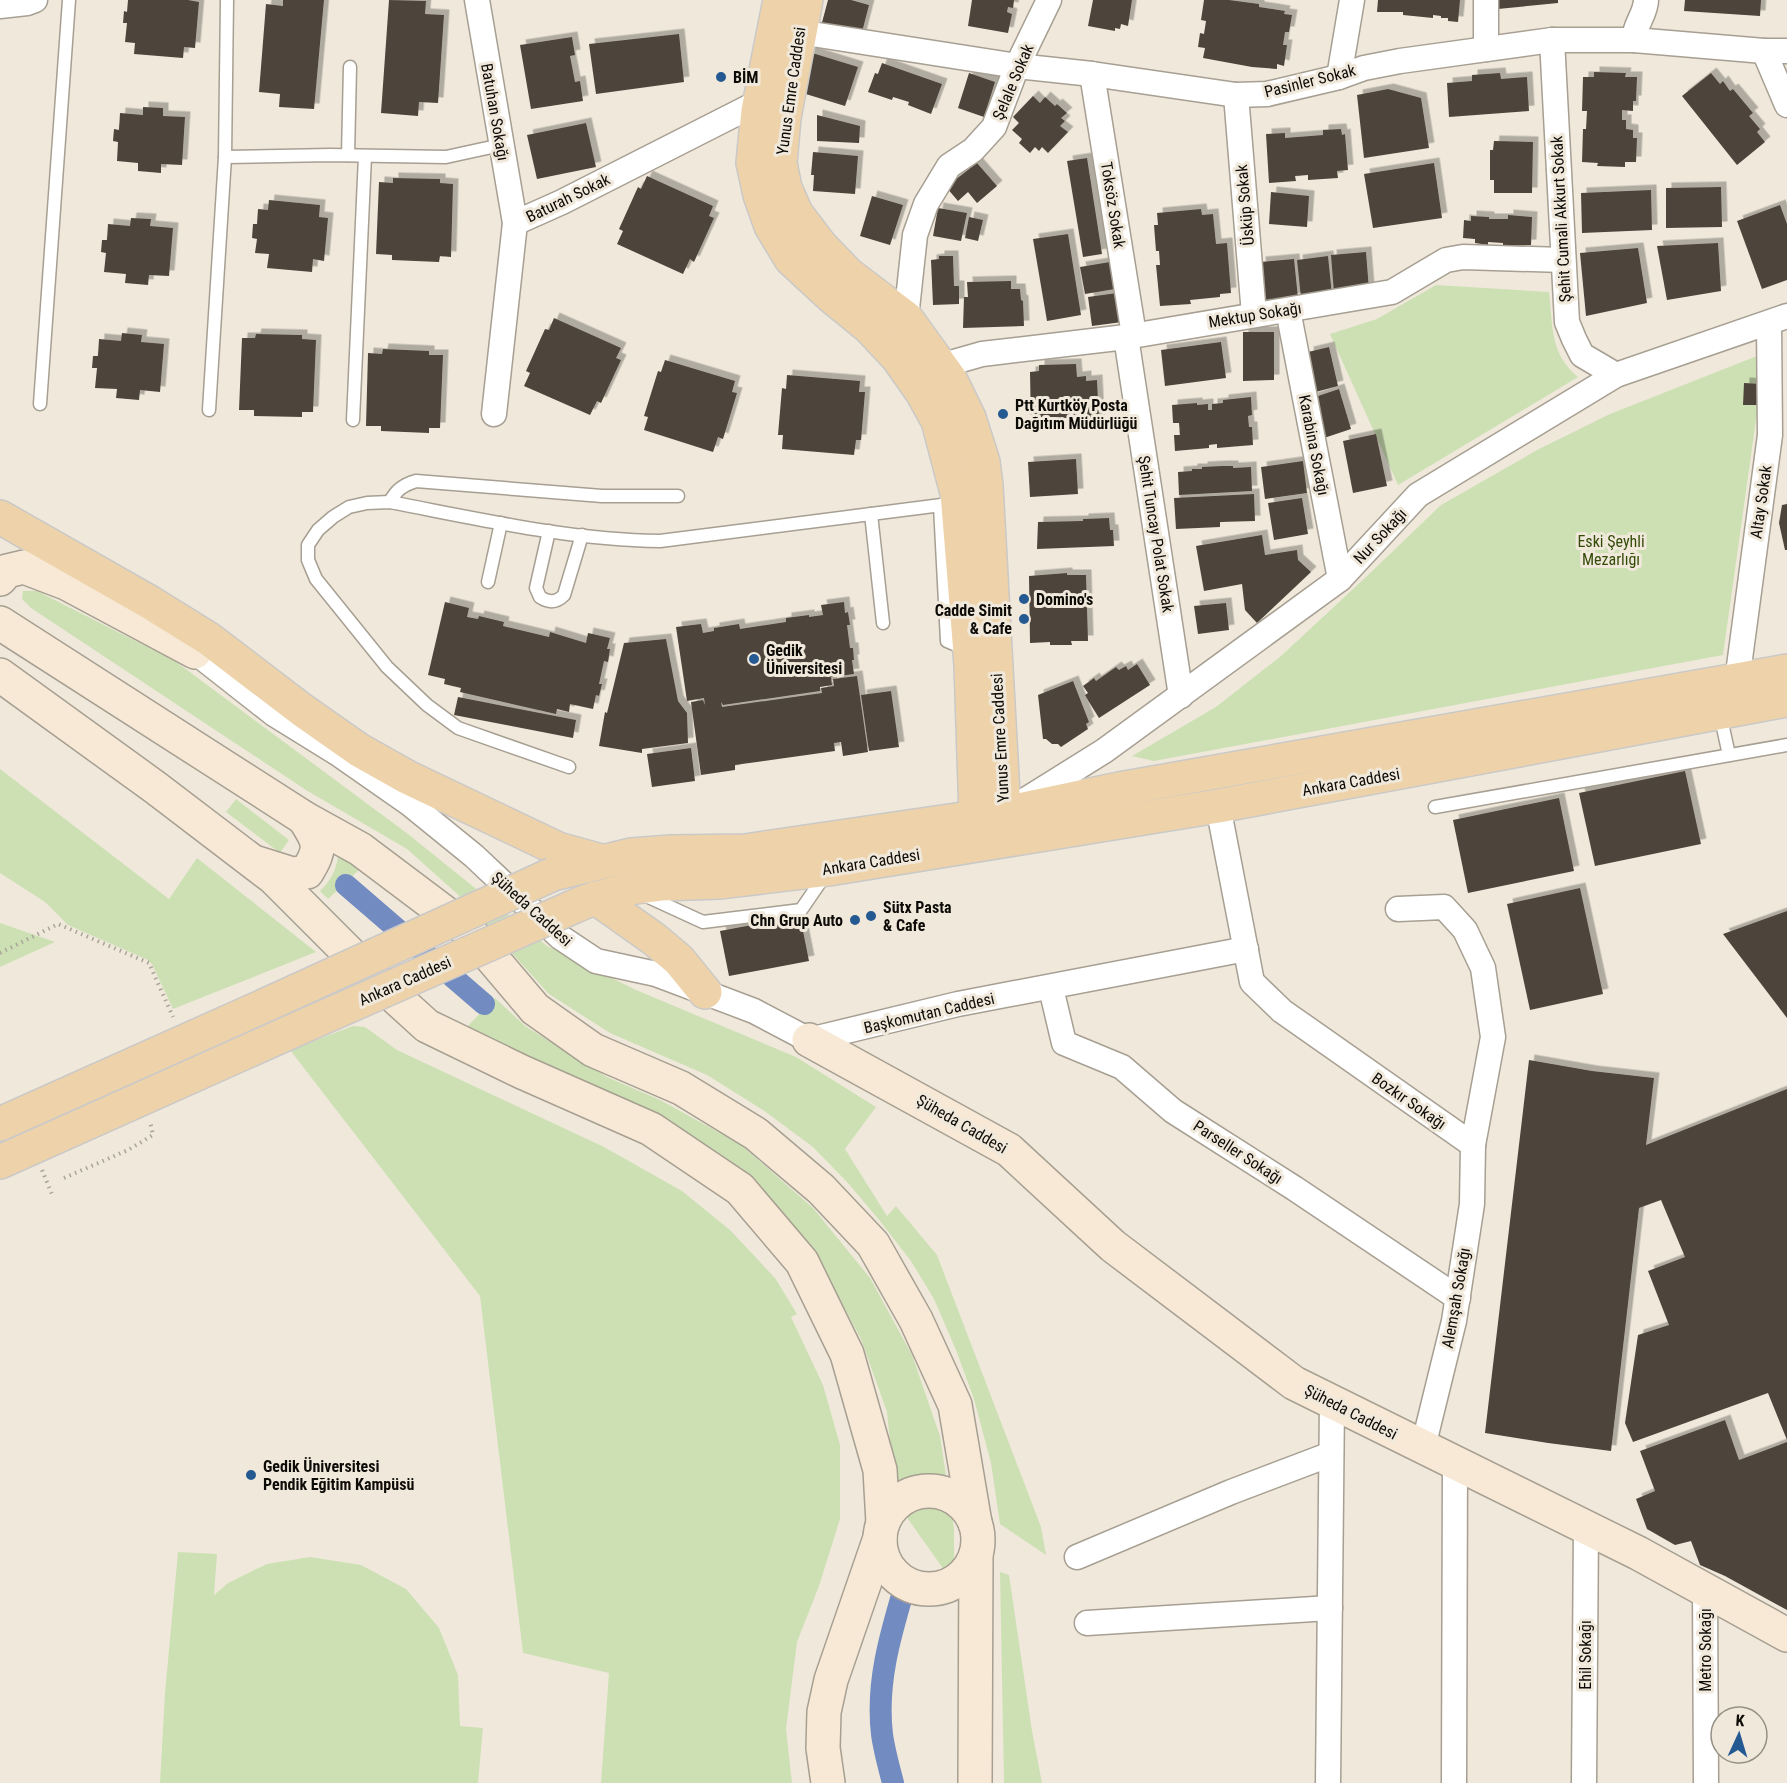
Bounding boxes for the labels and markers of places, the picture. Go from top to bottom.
place label: BİM [733,68,758,87]
marker: BİM [714,70,728,84]
place label: Ptt Kurtköy Posta Dağıtım Müdürlüğü [1015,396,1138,433]
marker: Ptt Kurtköy Posta Dağıtım Müdürlüğü [996,407,1010,421]
place label: Domino's [1036,590,1093,609]
marker: Domino's [1017,592,1031,606]
place label: Cadde Simit & Cafe [935,601,1012,638]
marker: Cadde Simit & Cafe [1017,612,1031,626]
place label: Gedik Üniversitesi [766,641,842,678]
marker: Gedik Üniversitesi [747,652,761,666]
place label: Sütx Pasta & Cafe [883,898,952,935]
marker: Sütx Pasta & Cafe [864,909,878,923]
place label: Chn Grup Auto [750,911,843,930]
marker: Chn Grup Auto [848,913,862,927]
place label: Gedik Üniversitesi Pendik Eğitim Kampüsü [263,1457,414,1494]
marker: Gedik Üniversitesi Pendik Eğitim Kampüsü [244,1468,258,1482]

